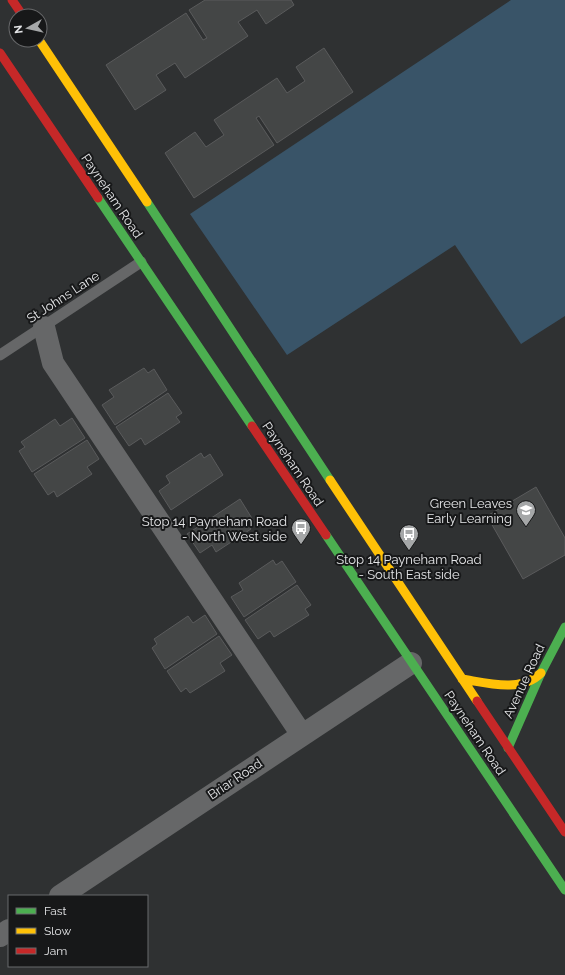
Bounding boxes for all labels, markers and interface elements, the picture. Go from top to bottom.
north arrow [8,8,48,48]
text: N [12,24,26,34]
street label: Payneham Road [78,151,146,241]
street label: St Johns Lane [24,268,102,326]
street label: Payneham Road [259,419,327,509]
place label: Green Leaves Early Learning [426,496,512,526]
school or university icon: Green Leaves Early Learning [515,499,537,527]
place label: Stop 14 Payneham Road - North West side [142,514,287,544]
bus stop icon: Stop 14 Payneham Road - North West side [290,517,312,545]
bus stop icon: Stop 14 Payneham Road - South East side [398,523,420,551]
place label: Stop 14 Payneham Road - South East side [336,552,482,582]
street label: Avenue Road [500,642,548,720]
street label: Payneham Road [441,688,509,778]
street label: Briar Road [205,755,265,803]
legend [8,895,148,967]
text: Fast [44,904,67,918]
text: Slow [44,924,71,938]
text: Jam [44,944,67,958]

